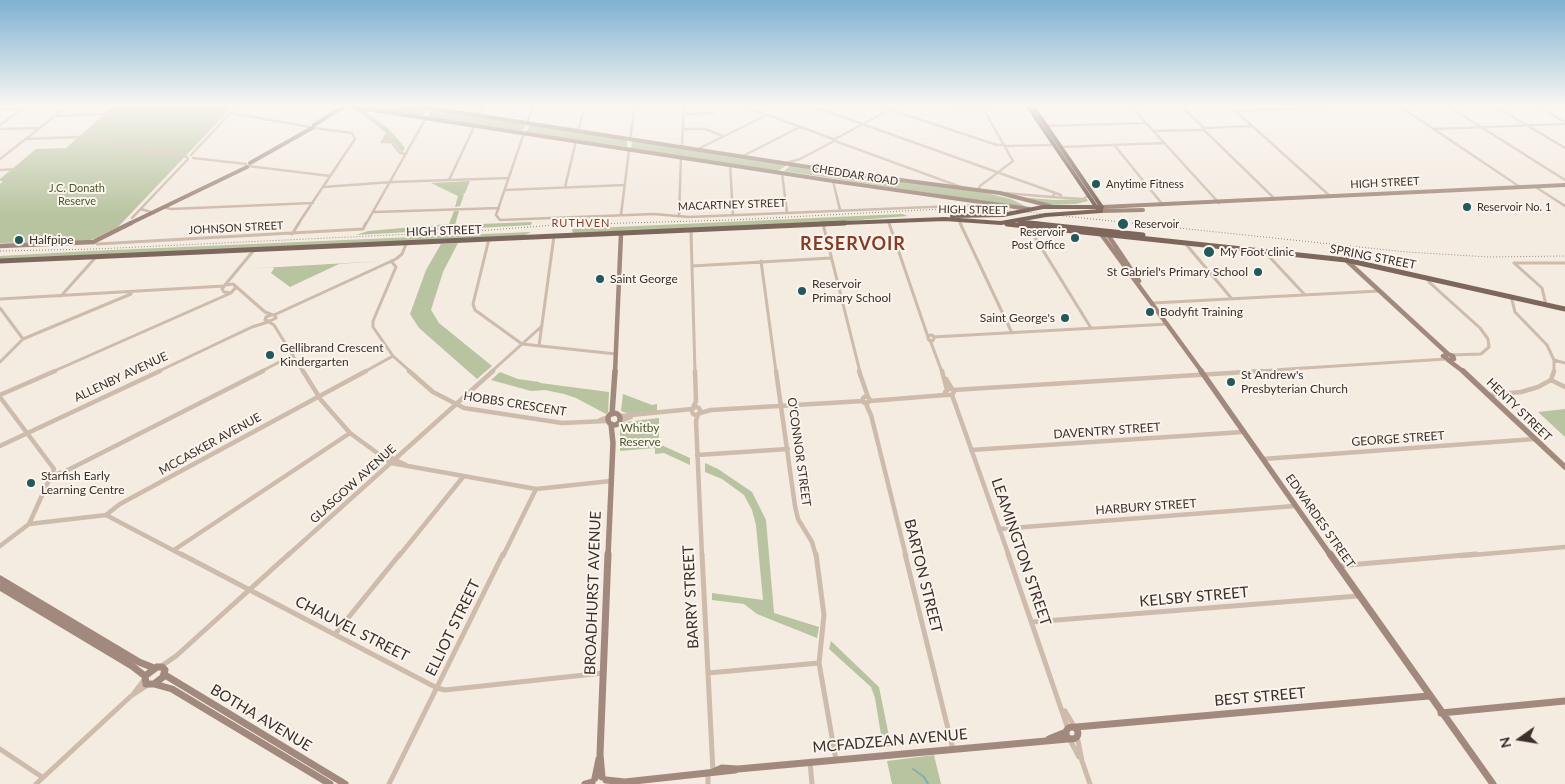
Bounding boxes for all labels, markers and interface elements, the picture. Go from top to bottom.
street label: CHEDDAR ROAD [811,162,899,188]
street label: HIGH STREET [1350,175,1420,191]
place label: Anytime Fitness [1106,177,1184,191]
marker: Anytime Fitness [1090,178,1102,190]
park label: J.C. Donath Reserve [49,181,105,207]
street label: MACARTNEY STREET [678,197,786,213]
place label: Reservoir No. 1 [1477,200,1551,214]
marker: Reservoir No. 1 [1461,201,1473,213]
street label: HIGH STREET [938,203,1008,217]
district label: RUTHVEN [551,216,611,230]
marker: Reservoir [1116,217,1130,231]
place label: Reservoir [1134,217,1179,231]
street label: JOHNSON STREET [188,219,284,237]
street label: HIGH STREET [406,222,482,240]
place label: Reservoir Post Office [1011,225,1065,251]
marker: Reservoir Post Office [1069,232,1081,244]
place label: Halfpipe [29,233,74,247]
district label: RESERVOIR [799,233,907,255]
marker: Halfpipe [13,234,25,246]
street label: SPRING STREET [1329,242,1417,272]
marker: My Foot clinic [1202,245,1216,259]
place label: My Foot clinic [1220,245,1294,259]
place label: St Gabriel's Primary School [1107,265,1248,279]
marker: St Gabriel's Primary School [1252,266,1264,278]
place label: Saint George [610,272,678,286]
marker: Saint George [594,273,606,285]
place label: Reservoir Primary School [812,277,891,305]
marker: Reservoir Primary School [796,285,808,297]
place label: Bodyfit Training [1160,305,1243,319]
marker: Bodyfit Training [1144,306,1156,318]
place label: Saint George's [980,311,1055,325]
marker: Saint George's [1059,312,1071,324]
place label: Gellibrand Crescent Kindergarten [280,341,384,369]
street label: ALLENBY AVENUE [72,349,170,405]
marker: Gellibrand Crescent Kindergarten [264,349,276,361]
place label: St Andrew's Presbyterian Church [1241,368,1348,396]
street label: HENTY STREET [1483,375,1555,445]
marker: St Andrew's Presbyterian Church [1225,376,1237,388]
street label: HOBBS CRESCENT [462,389,568,419]
street label: O'CONNOR STREET [784,396,814,508]
street label: MCCASKER AVENUE [156,410,264,478]
street label: DAVENTRY STREET [1053,420,1161,442]
park label: Whitby Reserve [619,421,661,449]
street label: GEORGE STREET [1351,429,1445,449]
street label: GLASGOW AVENUE [307,442,399,526]
place label: Starfish Early Learning Centre [41,469,125,497]
street label: EDWARDES STREET [1282,471,1358,571]
street label: LEAMINGTON STREET [987,476,1055,628]
marker: Starfish Early Learning Centre [25,477,37,489]
street label: HARBURY STREET [1095,496,1197,518]
street label: BROADHURST AVENUE [581,511,605,675]
street label: BARTON STREET [900,517,946,635]
street label: BARRY STREET [679,545,703,649]
street label: ELLIOT STREET [422,577,484,679]
street label: KELSBY STREET [1139,583,1249,611]
street label: CHAUVEL STREET [292,593,412,665]
street label: BOTHA AVENUE [207,681,315,755]
street label: BEST STREET [1214,684,1306,710]
north arrow [1495,714,1545,764]
street label: MCFADZEAN AVENUE [812,725,968,757]
text: N [1495,735,1514,750]

